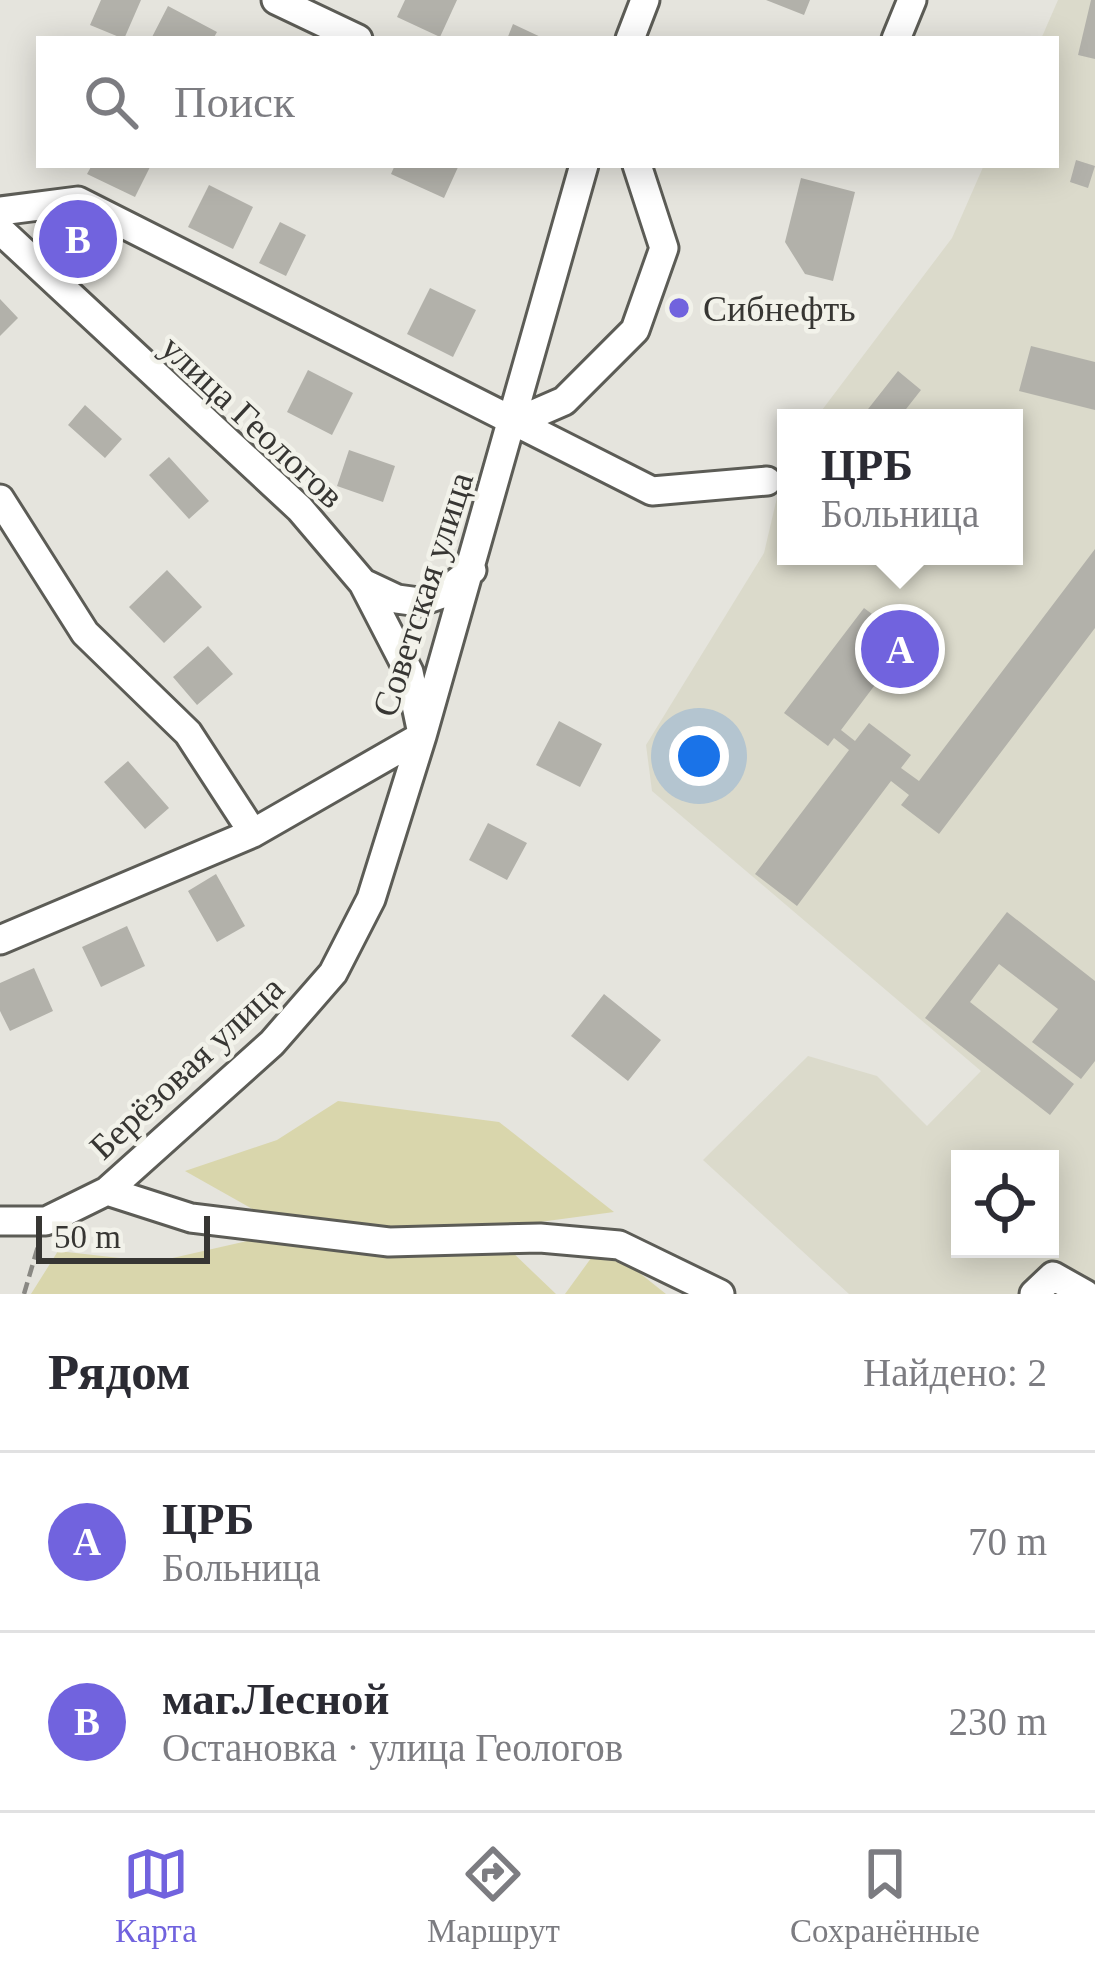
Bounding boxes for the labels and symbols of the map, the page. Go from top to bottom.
pin: B [39,194,117,284]
place label: Сибнефть [703,289,856,329]
marker: Сибнефть [666,295,692,321]
street label: улица Геологов [153,327,352,516]
street label: Советская улица [365,467,481,721]
pin: A [861,604,939,694]
your location [669,726,729,786]
street label: Берёзовая улица [82,968,292,1167]
scale bar [36,1210,210,1263]

